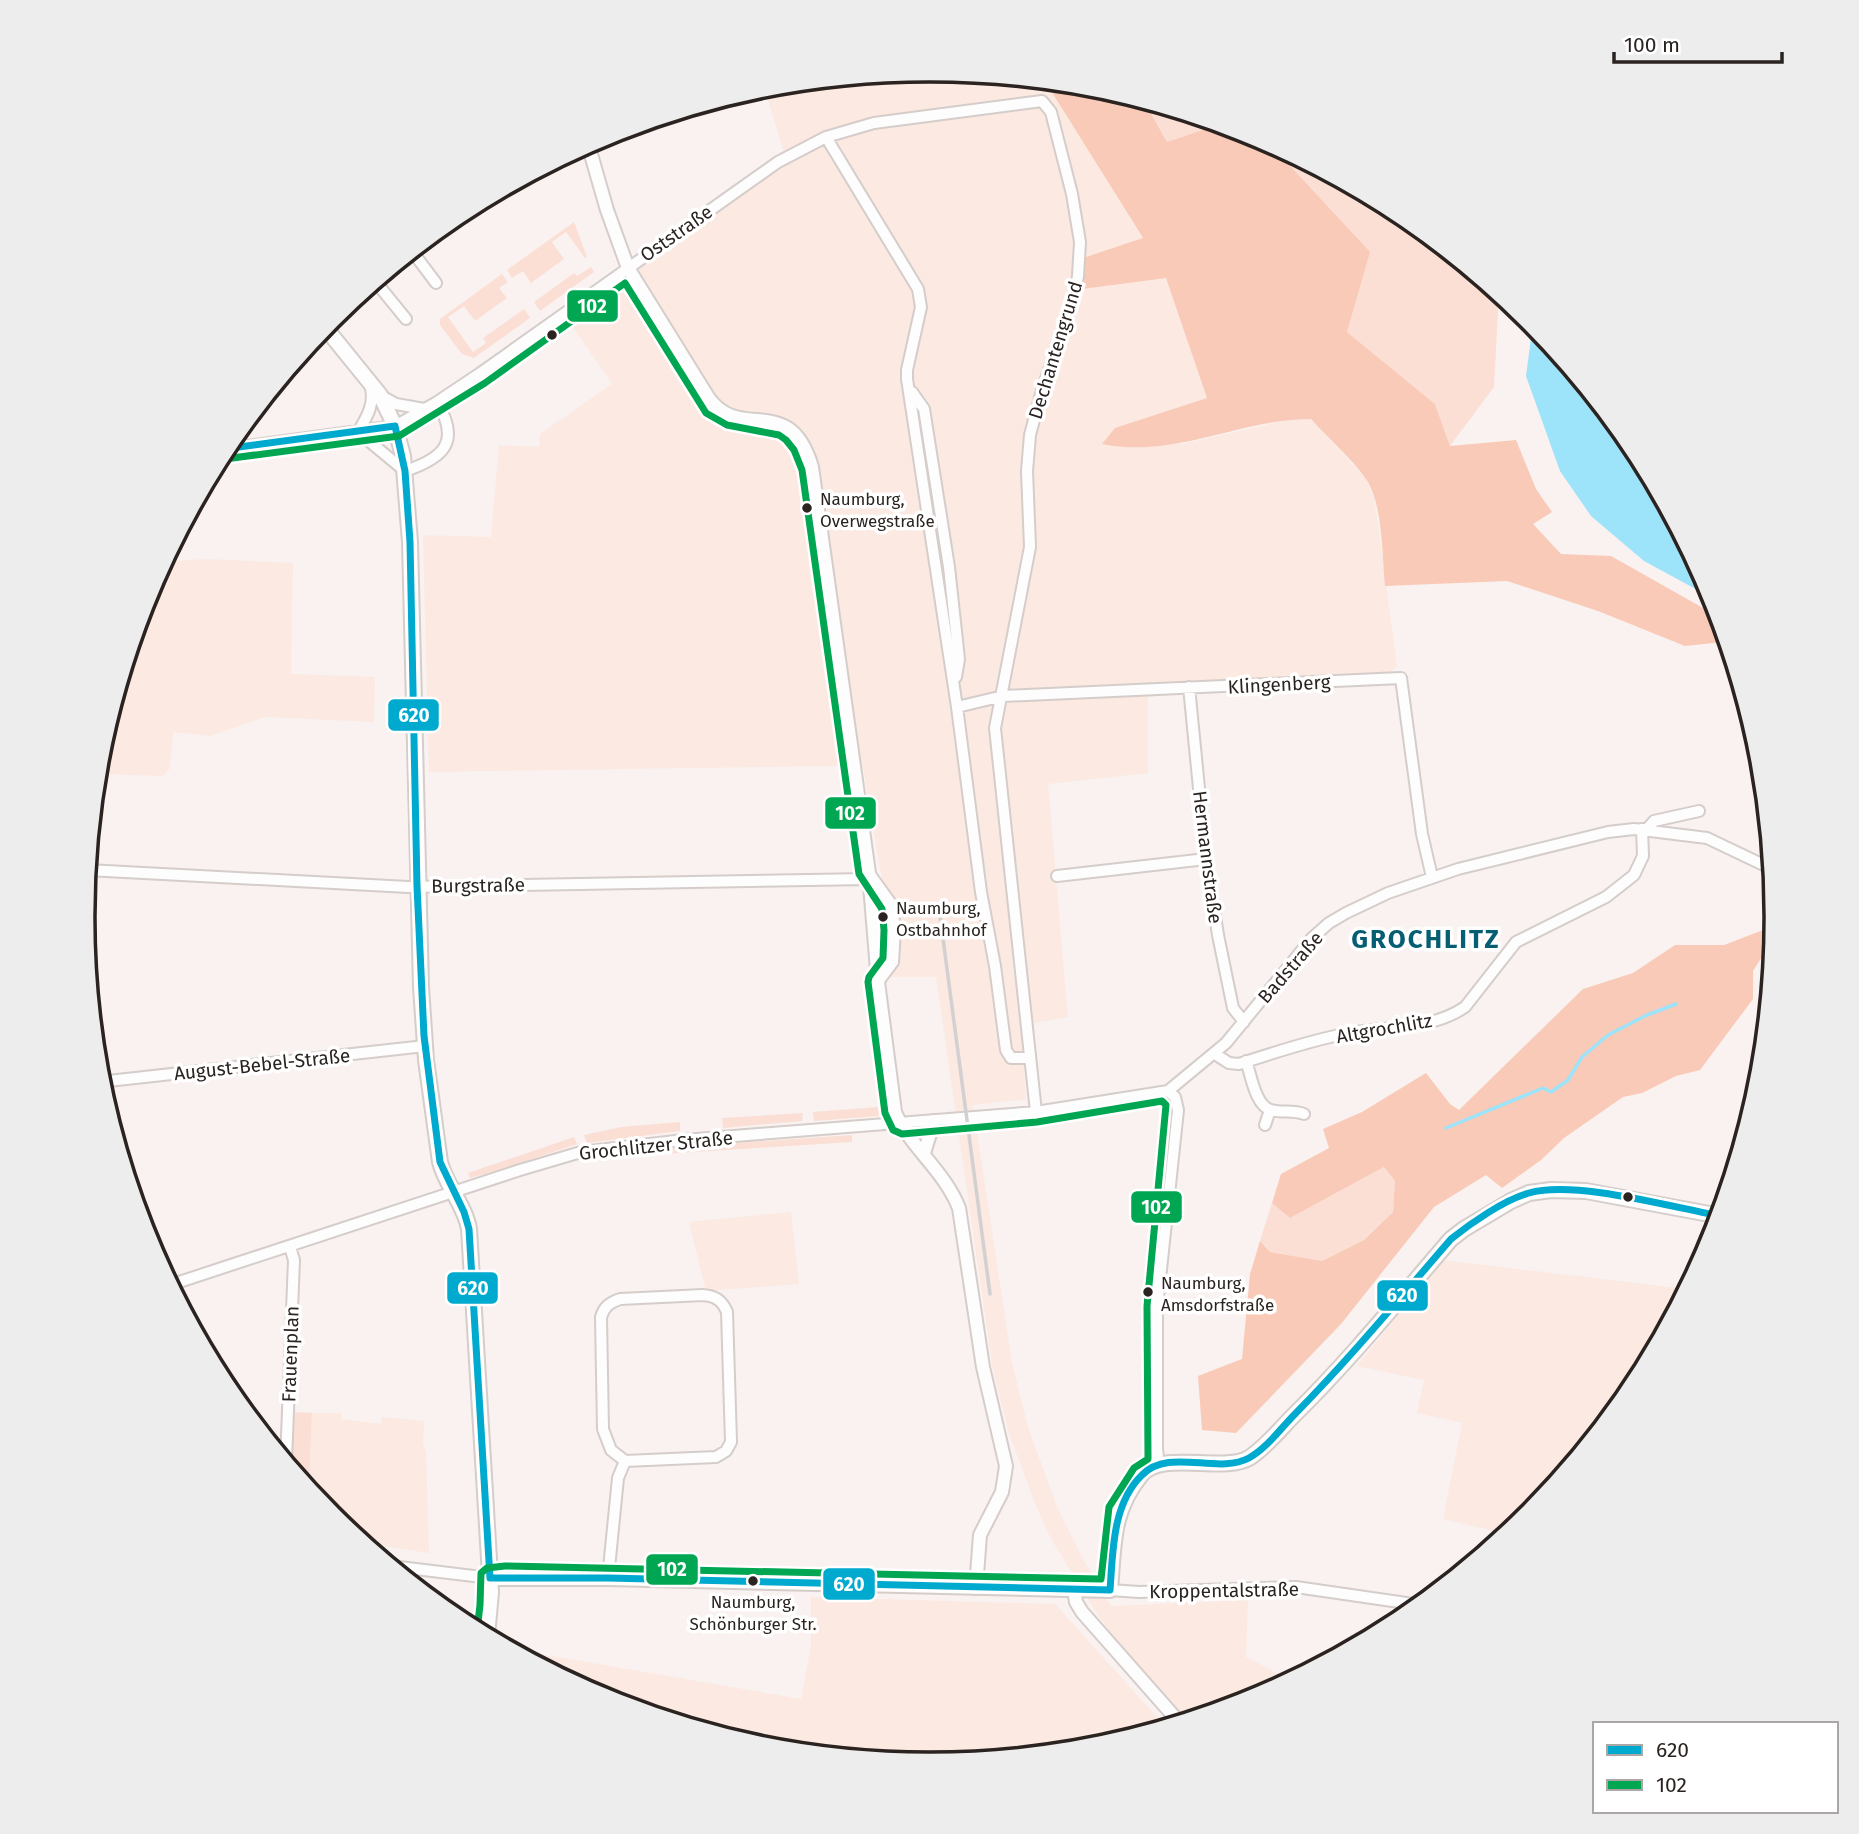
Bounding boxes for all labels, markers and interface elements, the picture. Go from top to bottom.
scale bar [1614,21,1782,65]
text: 100 m [1624,32,1680,58]
street label: Oststraße [636,200,717,267]
street label: Dechantengrund [1024,278,1087,422]
line badge: 102 [566,289,619,323]
text: 102 [577,295,607,318]
unlabelled marker [545,328,559,342]
place label: Naumburg, Overwegstraße [820,489,935,532]
marker: Naumburg, Overwegstraße [800,501,814,515]
street label: Klingenberg [1227,670,1331,699]
line badge: 620 [387,698,440,732]
text: 620 [398,704,430,727]
street label: Hermannstraße [1188,789,1227,925]
line badge: 102 [824,796,877,830]
text: 102 [835,802,865,825]
street label: Burgstraße [431,873,525,898]
place label: Naumburg, Ostbahnhof [896,898,988,941]
marker: Naumburg, Ostbahnhof [876,910,890,924]
district label: GROCHLITZ [1351,924,1501,955]
street label: Badstraße [1253,927,1328,1008]
street label: Altgrochlitz [1334,1009,1434,1048]
street label: August-Bebel-Straße [173,1044,351,1085]
street label: Grochlitzer Straße [578,1126,734,1165]
line badge: 102 [1130,1190,1183,1224]
unlabelled marker [1621,1190,1635,1204]
text: 102 [1141,1196,1171,1219]
line badge: 620 [446,1271,499,1305]
place label: Naumburg, Amsdorfstraße [1161,1273,1274,1316]
text: 620 [457,1277,489,1300]
line badge: 620 [1376,1279,1429,1312]
text: 620 [1386,1284,1418,1307]
marker: Naumburg, Amsdorfstraße [1141,1285,1155,1299]
street label: Frauenplan [277,1305,304,1403]
line badge: 102 [645,1553,699,1586]
text: 102 [657,1558,687,1581]
line badge: 620 [822,1567,876,1601]
text: 620 [833,1573,865,1596]
marker: Naumburg, Schönburger Str. [746,1574,760,1588]
street label: Kroppentalstraße [1149,1578,1299,1603]
place label: Naumburg, Schönburger Str. [689,1592,817,1635]
legend [1593,1722,1838,1813]
text: 620 [1656,1737,1689,1763]
text: 102 [1656,1772,1687,1798]

